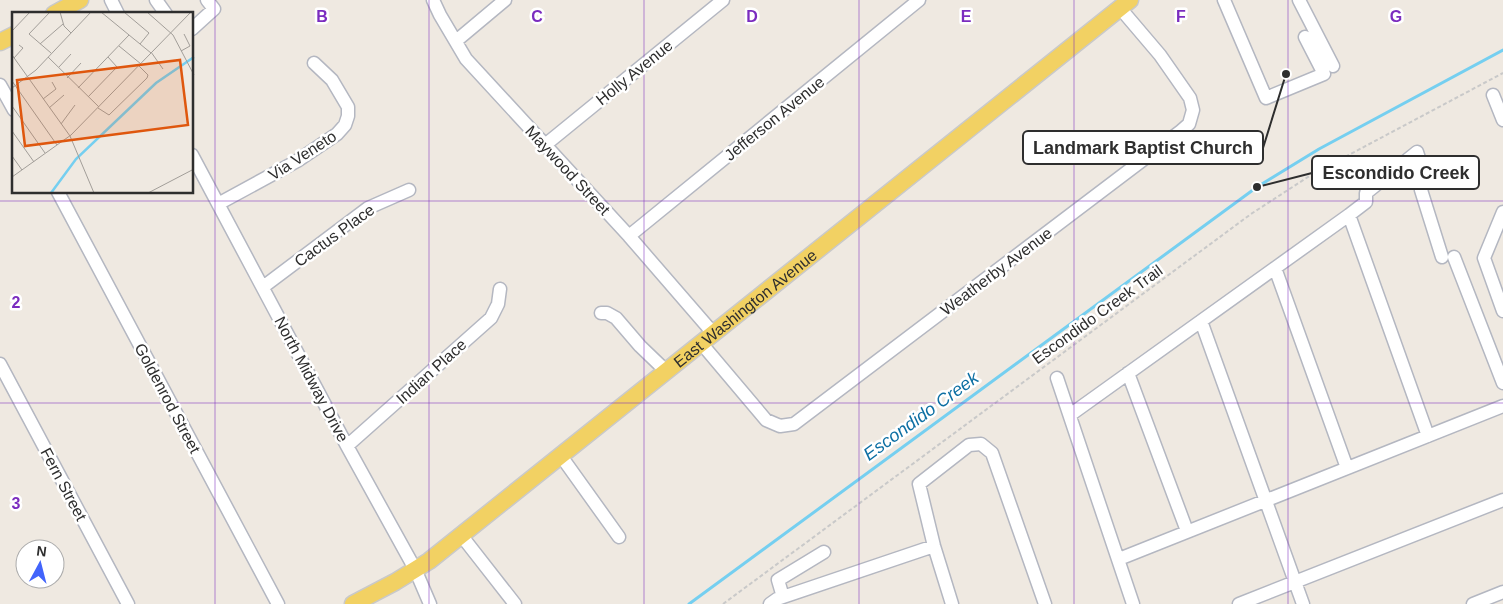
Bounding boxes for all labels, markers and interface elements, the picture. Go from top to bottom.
text: B [316,8,328,25]
text: C [531,8,543,25]
text: D [746,8,758,25]
text: E [961,8,972,25]
text: F [1176,8,1186,25]
text: G [1390,8,1402,25]
inset map [12,12,194,194]
street label: Holly Avenue [593,36,676,108]
street label: Jefferson Avenue [721,73,828,164]
street label: Maywood Street [522,122,614,219]
street label: Via Veneto [265,127,339,184]
callout: Landmark Baptist Church [1023,131,1263,164]
text: Landmark Baptist Church [1033,138,1253,158]
callout: Escondido Creek [1312,156,1479,189]
text: Escondido Creek [1322,163,1471,183]
street label: Cactus Place [291,201,378,270]
street label: Weatherby Avenue [937,224,1055,319]
street label: East Washington Avenue [670,246,820,371]
street label: Escondido Creek Trail [1029,262,1166,367]
text: 2 [12,294,21,311]
street label: North Midway Drive [271,314,352,445]
street label: Indian Place [393,336,470,407]
street label: Goldenrod Street [131,340,204,457]
water label: Escondido Creek [860,367,983,464]
street label: Fern Street [37,445,90,524]
text: 3 [12,495,21,512]
north arrow [15,539,65,589]
text: N [36,543,48,560]

